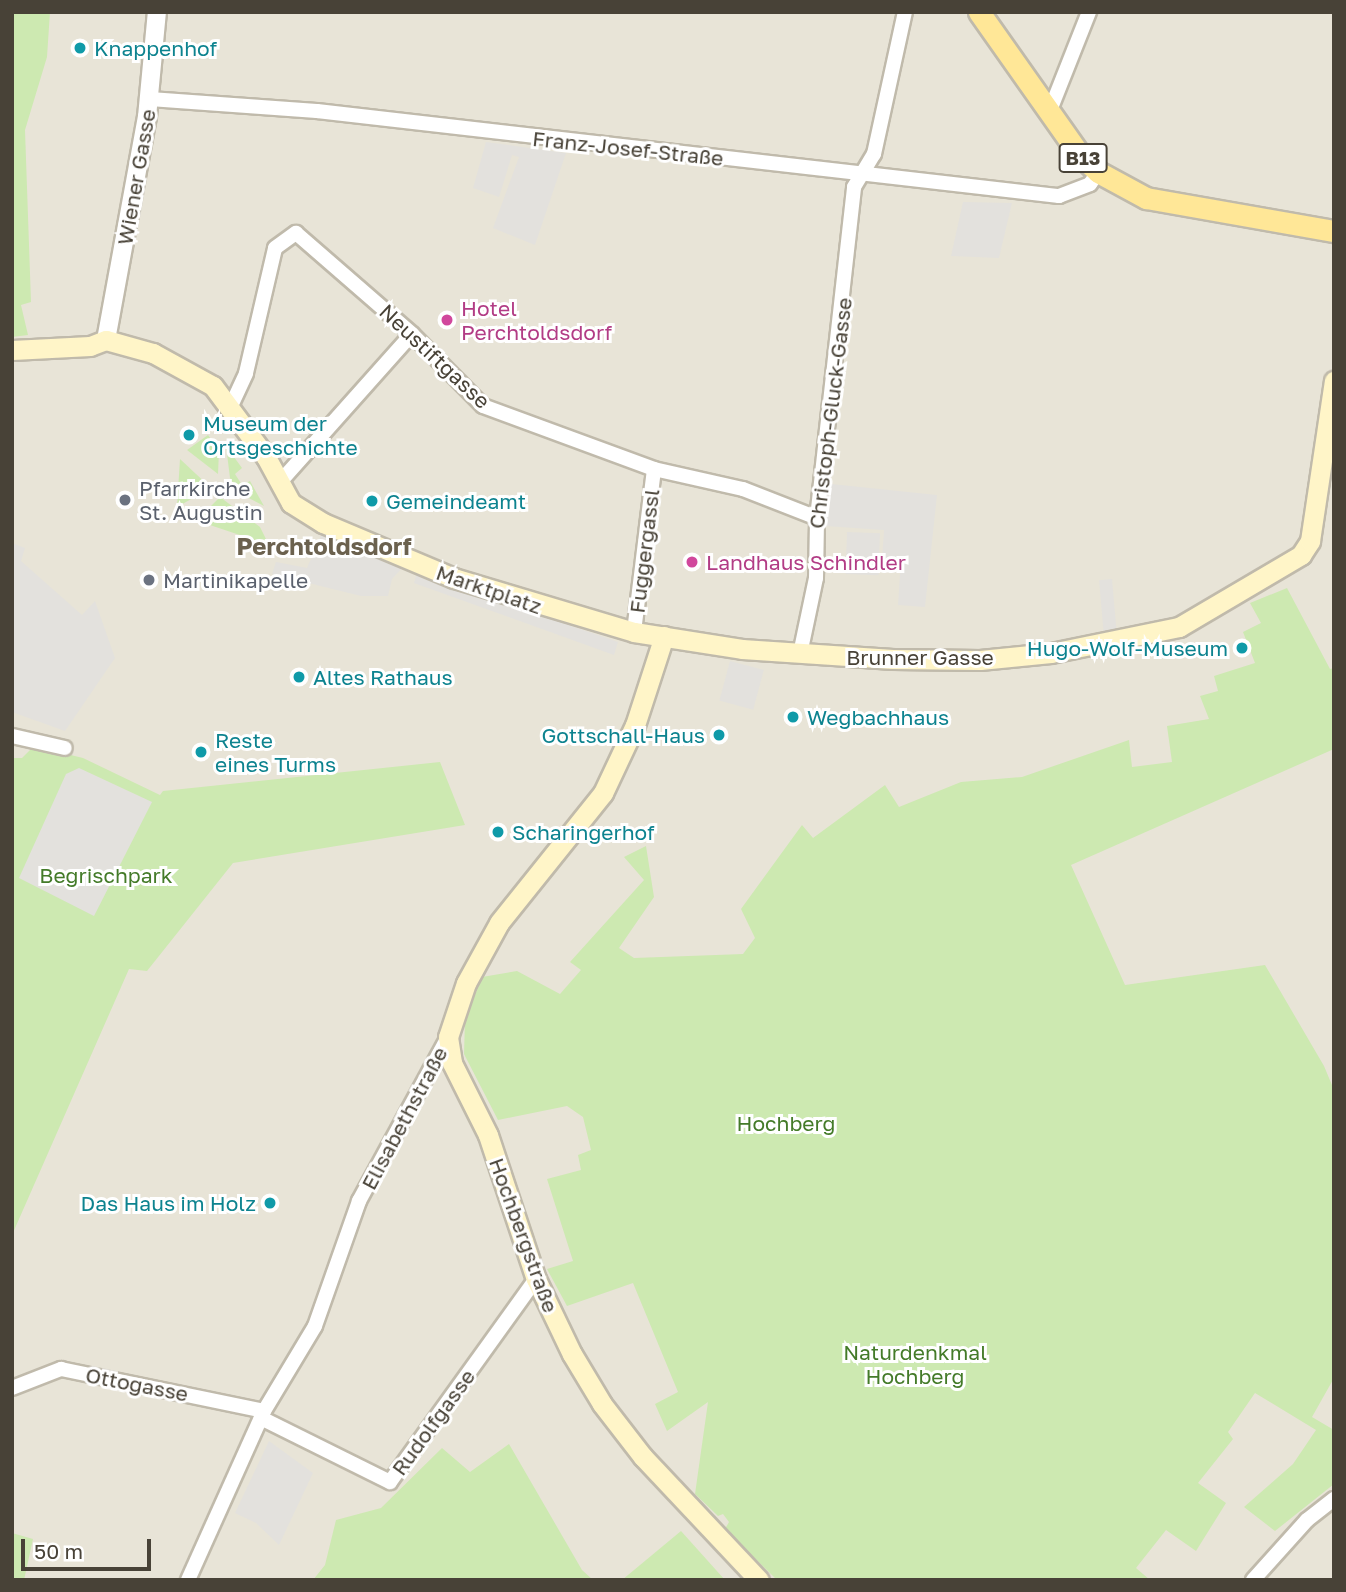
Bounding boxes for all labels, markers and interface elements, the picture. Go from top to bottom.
place label: Knappenhof [94,35,217,61]
marker: Knappenhof [72,40,88,56]
street label: Wiener Gasse [112,107,160,247]
street label: Franz-Josef-Straße [531,125,725,171]
road number: B13 [1058,142,1108,174]
place label: Hotel Perchtoldsdorf [461,295,612,345]
street label: Christoph-Gluck-Gasse [803,296,857,530]
street label: Neustiftgasse [375,299,495,413]
marker: Hotel Perchtoldsdorf [439,312,455,328]
place label: Museum der Ortsgeschichte [203,410,358,460]
marker: Museum der Ortsgeschichte [181,427,197,443]
place label: Pfarrkirche St. Augustin [139,475,263,525]
street label: Fuggergassl [624,487,664,615]
place label: Gemeindeamt [386,488,526,514]
marker: Pfarrkirche St. Augustin [117,492,133,508]
marker: Gemeindeamt [364,493,380,509]
district label: Perchtoldsdorf [236,532,412,560]
place label: Landhaus Schindler [706,549,906,575]
marker: Landhaus Schindler [684,554,700,570]
street label: Marktplatz [433,559,545,619]
place label: Martinikapelle [163,567,308,593]
marker: Martinikapelle [141,572,157,588]
place label: Hugo-Wolf-Museum [1027,635,1228,661]
marker: Hugo-Wolf-Museum [1234,640,1250,656]
street label: Brunner Gasse [846,644,994,670]
place label: Altes Rathaus [313,664,453,690]
marker: Altes Rathaus [291,669,307,685]
place label: Wegbachhaus [807,704,949,730]
marker: Wegbachhaus [785,709,801,725]
place label: Gottschall-Haus [541,722,705,748]
place label: Reste eines Turms [215,727,336,777]
marker: Gottschall-Haus [711,727,727,743]
marker: Reste eines Turms [193,744,209,760]
place label: Scharingerhof [512,819,655,845]
marker: Scharingerhof [490,824,506,840]
park label: Begrischpark [39,862,173,888]
street label: Elisabethstraße [356,1042,452,1194]
park label: Hochberg [737,1110,835,1136]
street label: Hochbergstraße [484,1154,564,1316]
place label: Das Haus im Holz [80,1190,256,1216]
marker: Das Haus im Holz [262,1195,278,1211]
park label: Naturdenkmal Hochberg [843,1339,987,1389]
street label: Ottogasse [84,1362,190,1406]
street label: Rudolfgasse [386,1364,480,1480]
scale bar [24,1526,154,1570]
text: 50 m [34,1538,83,1564]

